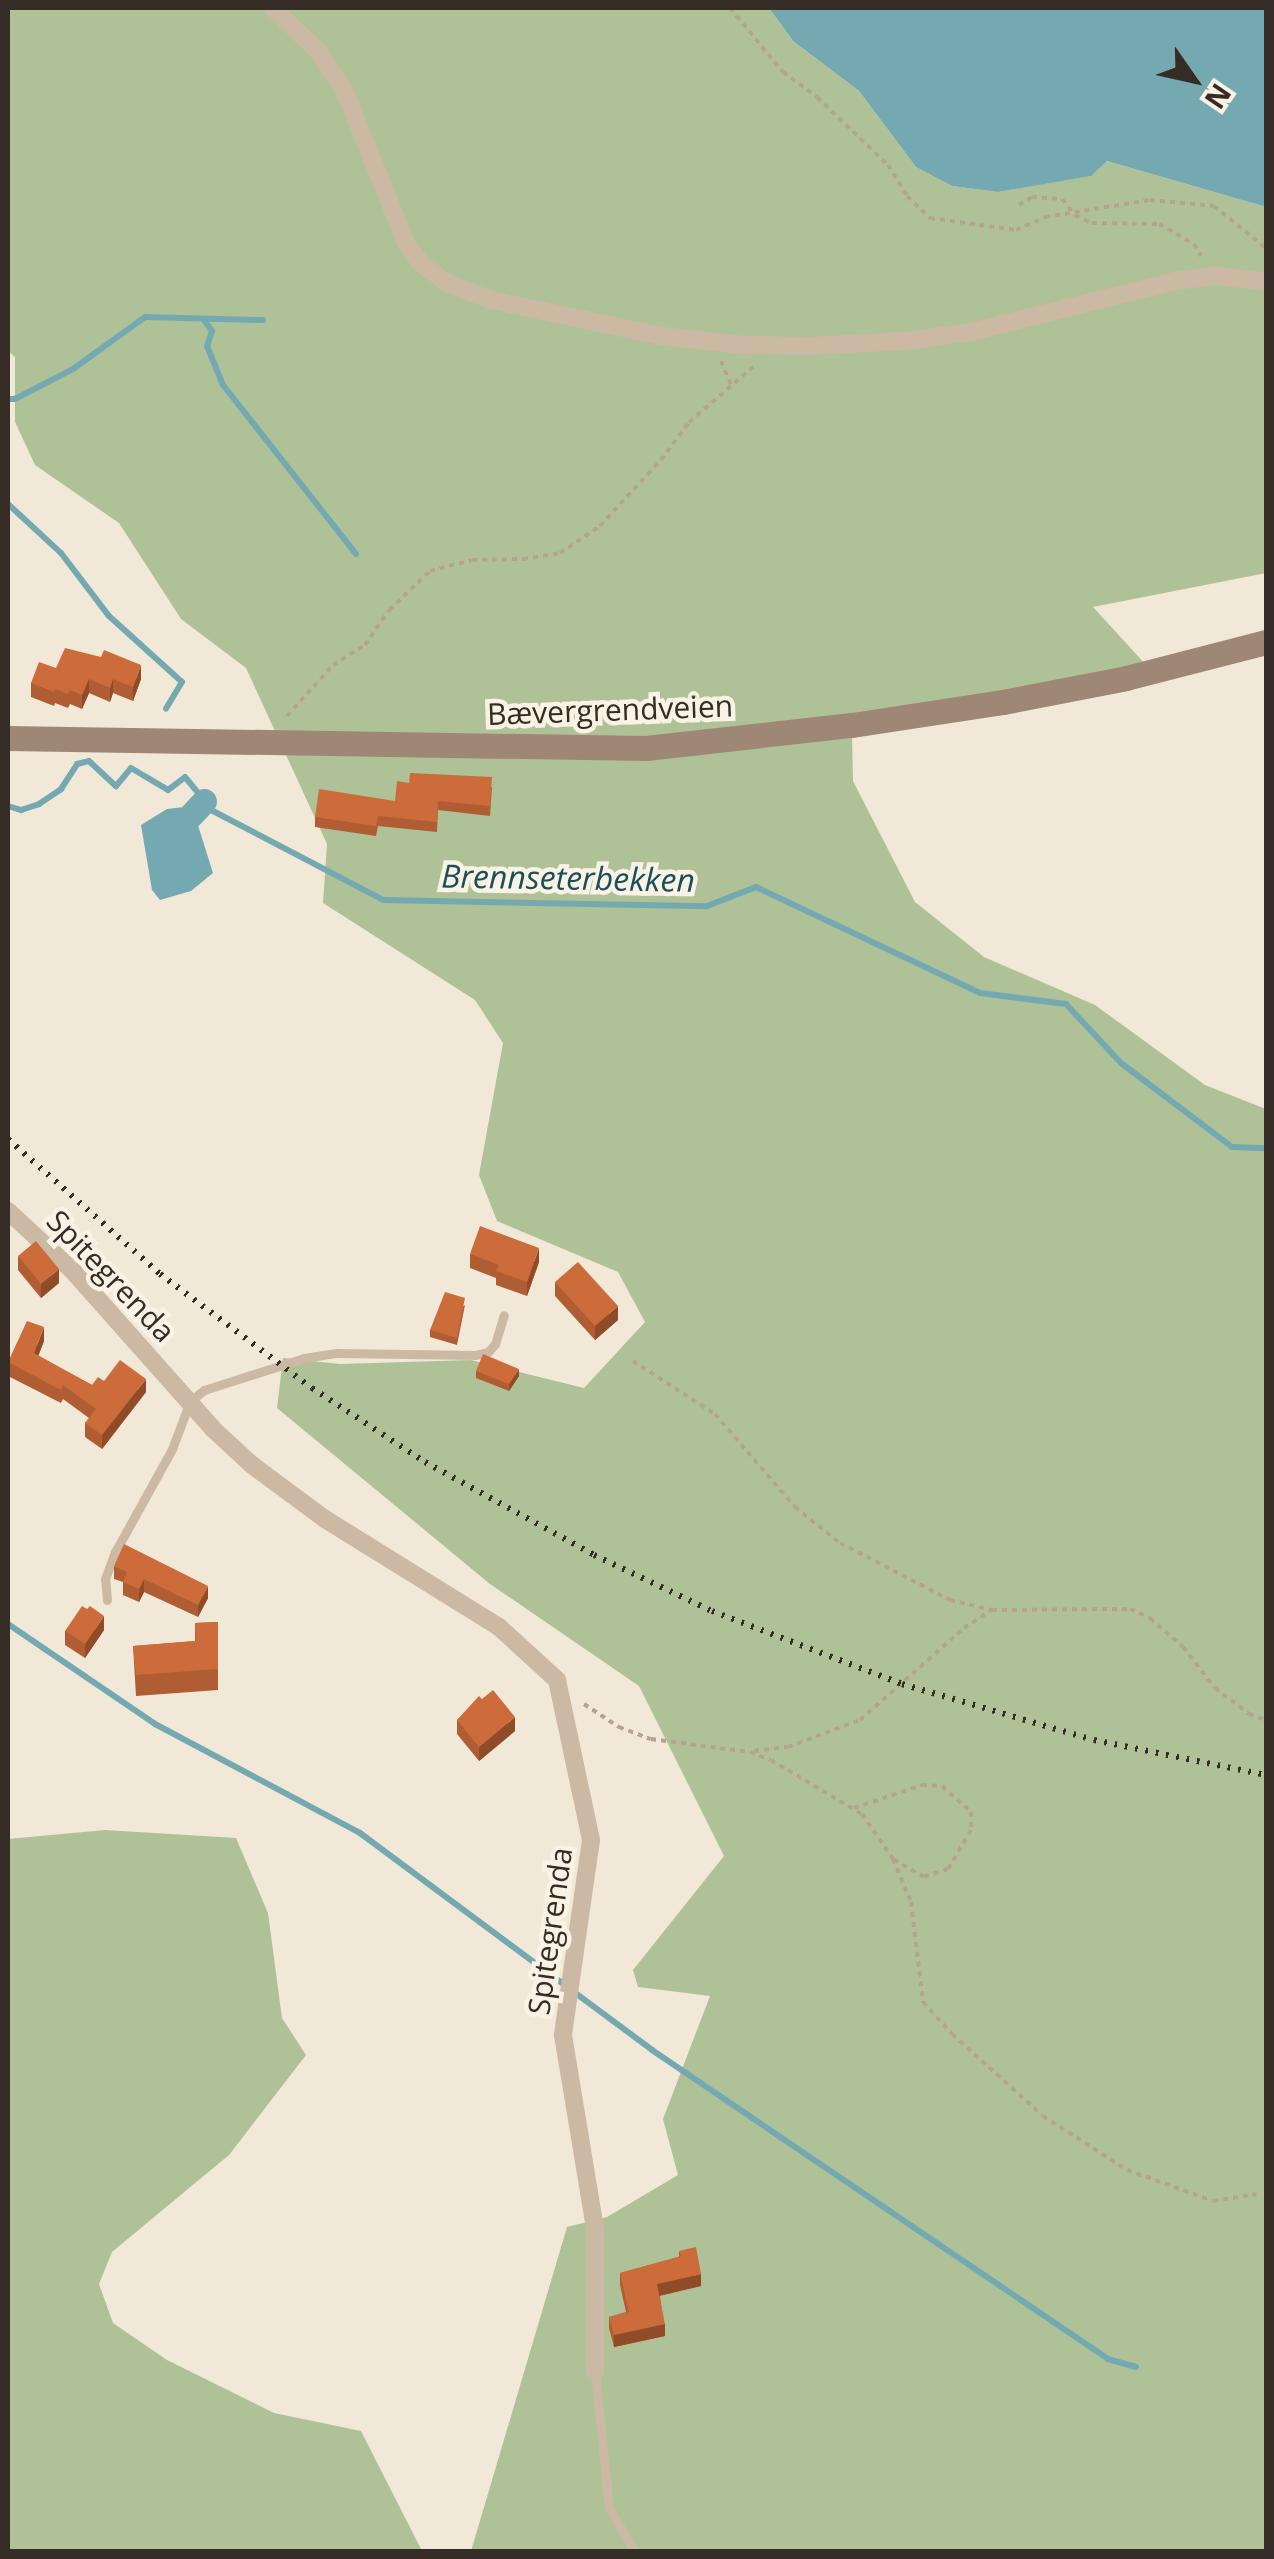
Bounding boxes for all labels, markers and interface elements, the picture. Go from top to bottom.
north arrow [1144,30,1244,130]
text: N [1197,77,1241,117]
street label: Bævergrendveien [486,688,734,732]
water label: Brennseterbekken [441,857,695,899]
street label: Spitegrenda [39,1203,183,1349]
street label: Spitegrenda [520,1845,580,2017]

